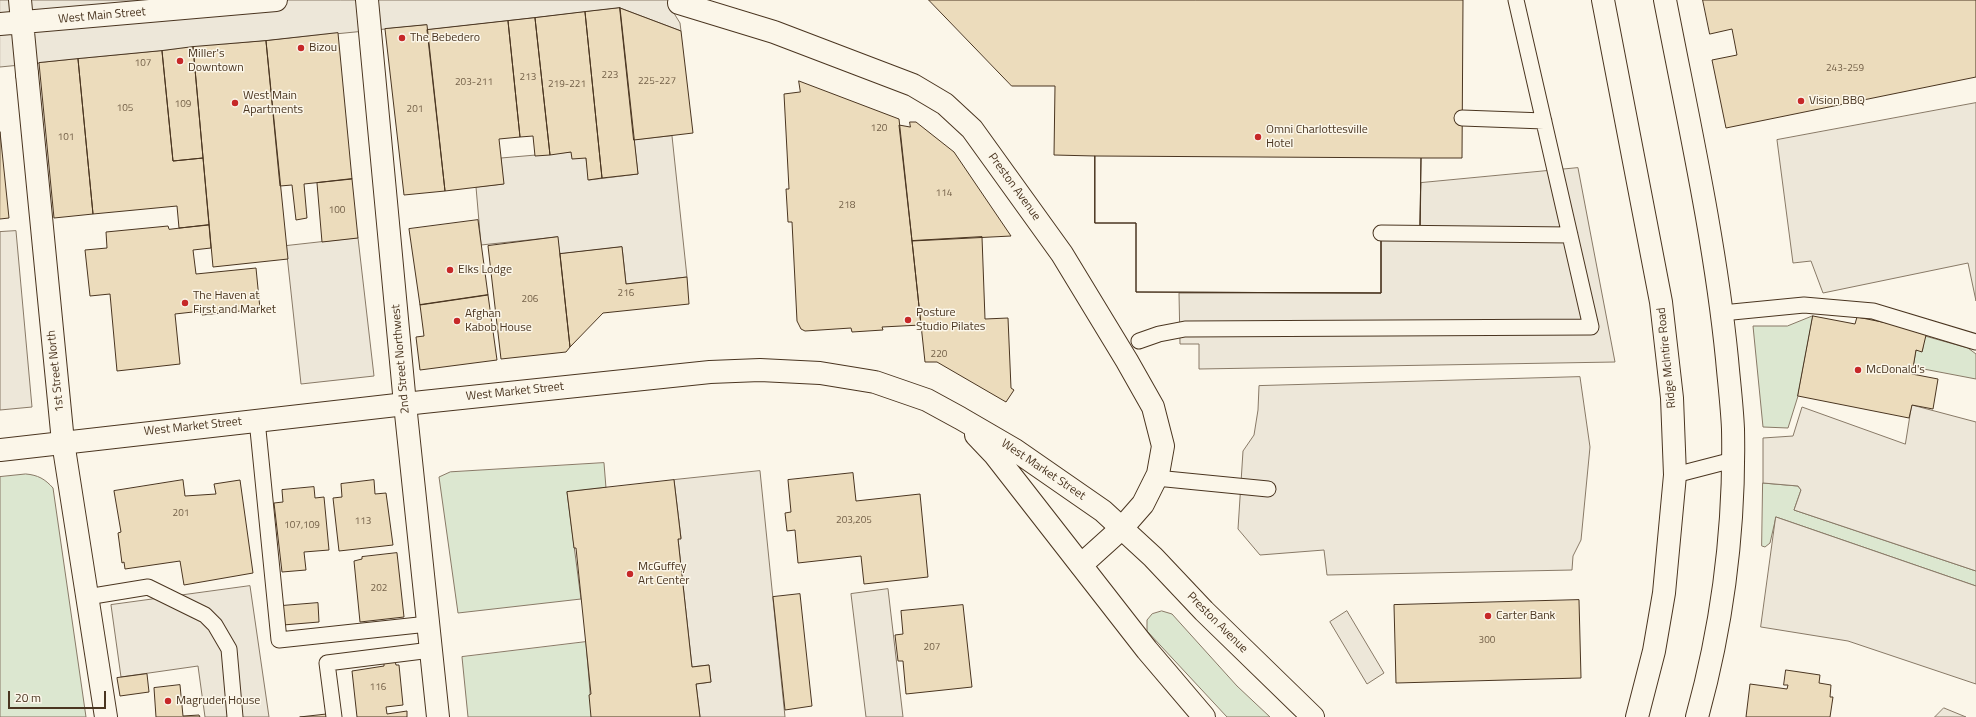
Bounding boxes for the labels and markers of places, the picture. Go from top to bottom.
place label: The Bebedero [410,31,480,45]
marker: The Bebedero [397,33,407,43]
place label: Bizou [309,41,337,55]
marker: Bizou [296,43,306,53]
place label: Miller's Downtown [188,47,244,75]
marker: Miller's Downtown [175,56,185,66]
place label: West Main Apartments [243,89,303,117]
place label: Vision BBQ [1809,94,1865,108]
marker: Vision BBQ [1796,96,1806,106]
marker: West Main Apartments [230,98,240,108]
place label: Omni Charlottesville Hotel [1266,123,1368,151]
marker: Omni Charlottesville Hotel [1253,132,1263,142]
place label: Elks Lodge [458,263,512,277]
marker: Elks Lodge [445,265,455,275]
place label: The Haven at First and Market [193,289,276,317]
marker: The Haven at First and Market [180,298,190,308]
place label: Posture Studio Pilates [916,306,985,334]
place label: Afghan Kabob House [465,307,532,335]
marker: Posture Studio Pilates [903,315,913,325]
marker: Afghan Kabob House [452,316,462,326]
place label: McDonald's [1866,363,1925,377]
marker: McDonald's [1853,365,1863,375]
place label: McGuffey Art Center [638,560,689,588]
marker: McGuffey Art Center [625,569,635,579]
place label: Carter Bank [1496,609,1555,623]
marker: Carter Bank [1483,611,1493,621]
place label: Magruder House [176,694,260,708]
marker: Magruder House [163,696,173,706]

